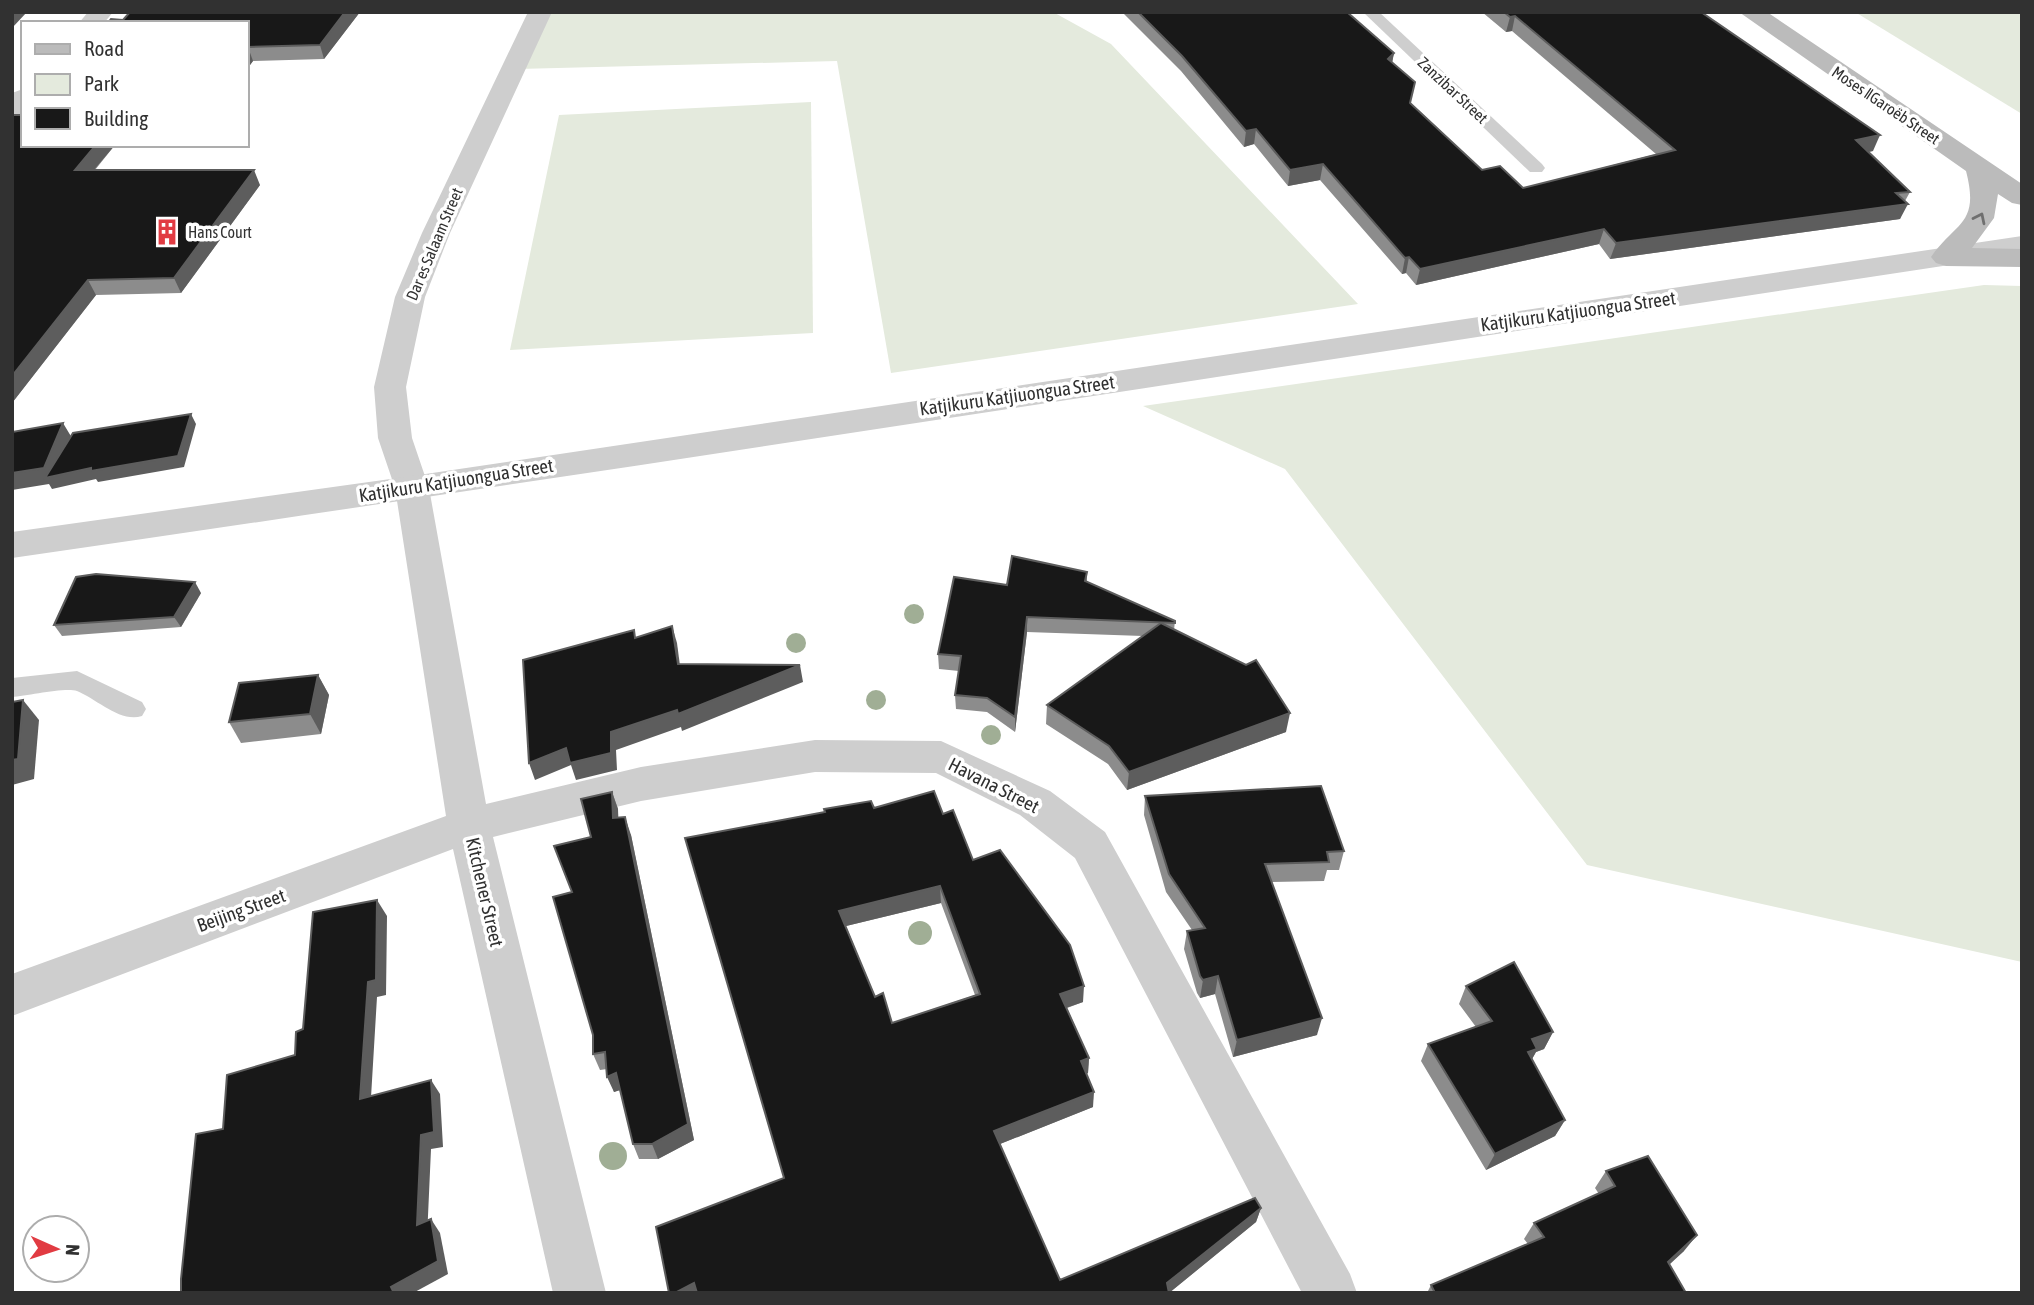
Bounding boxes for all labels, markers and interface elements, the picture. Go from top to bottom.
legend [21,21,248,147]
text: Road [84,36,124,60]
street label: Zanzibar Street [1414,53,1492,127]
street label: Moses ǁGaroëb Street [1829,62,1944,148]
text: Park [84,71,119,95]
text: Building [84,106,148,130]
street label: Dar es Salaam Street [402,185,466,303]
one-way arrow [1972,213,1986,225]
building icon: Hans Court [152,217,182,247]
place label: Hans Court [188,223,252,241]
street label: Katjikuru Katjiuongua Street [1479,286,1677,336]
street label: Katjikuru Katjiuongua Street [918,370,1116,420]
street label: Katjikuru Katjiuongua Street [357,454,555,506]
street label: Havana Street [945,753,1043,817]
street label: Kitchener Street [462,835,508,949]
street label: Beijing Street [194,884,288,936]
north arrow [21,1214,91,1284]
text: N [62,1244,84,1256]

